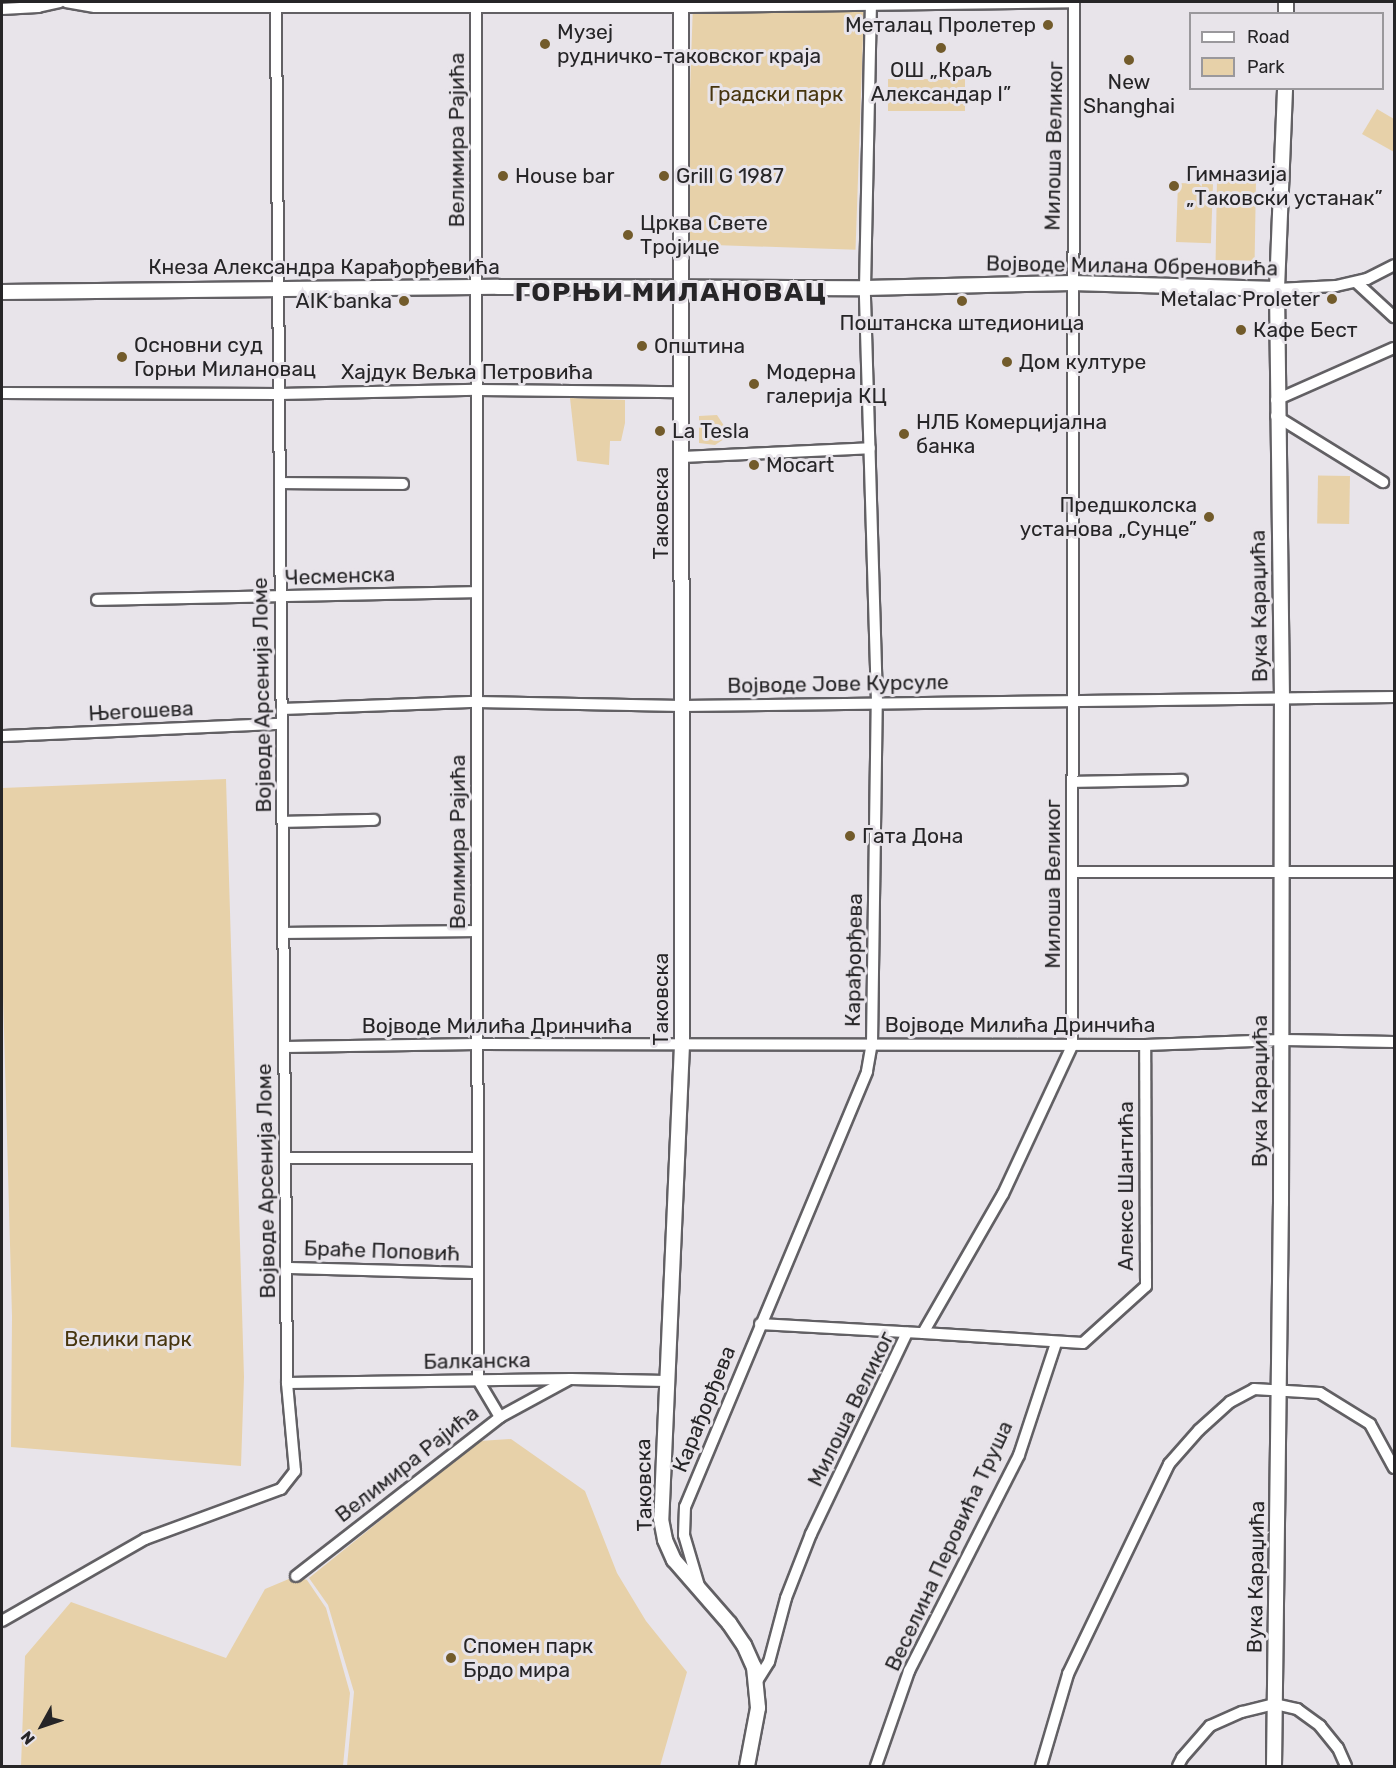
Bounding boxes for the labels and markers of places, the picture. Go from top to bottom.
place label: Металац Пролетер [845,12,1036,38]
marker: Металац Пролетер [1041,18,1055,32]
place label: Музеј рудничко-таковског краја [557,19,821,69]
marker: Музеј рудничко-таковског краја [538,37,552,51]
marker: ОШ „Краљ Александар I” [934,41,948,55]
marker: New Shanghai [1122,53,1136,67]
place label: ОШ „Краљ Александар I” [871,57,1011,107]
place label: New Shanghai [1083,69,1175,119]
place label: Гимназија „Таковски устанак” [1186,161,1383,211]
place label: House bar [515,163,614,189]
place label: Grill G 1987 [676,163,784,189]
marker: House bar [496,169,510,183]
marker: Grill G 1987 [657,169,671,183]
marker: Гимназија „Таковски устанак” [1167,179,1181,193]
place label: Црква Свете Тројице [640,210,768,260]
marker: Црква Свете Тројице [621,228,635,242]
place label: Metalac Proleter [1160,286,1320,312]
place label: AIK banka [295,288,392,314]
marker: Metalac Proleter [1325,292,1339,306]
marker: AIK banka [397,294,411,308]
marker: Поштанска штедионица [955,294,969,308]
place label: Поштанска штедионица [840,310,1084,336]
place label: Кафе Бест [1253,317,1358,343]
marker: Кафе Бест [1234,323,1248,337]
place label: Основни суд Горњи Милановац [134,332,316,382]
place label: Општина [654,333,745,359]
marker: Општина [635,339,649,353]
place label: Дом културе [1019,349,1146,375]
marker: Основни суд Горњи Милановац [115,350,129,364]
marker: Дом културе [1000,355,1014,369]
place label: Модерна галерија КЦ [766,359,887,409]
marker: Модерна галерија КЦ [747,377,761,391]
place label: НЛБ Комерцијална банка [916,409,1107,459]
place label: La Tesla [672,418,750,444]
marker: La Tesla [653,424,667,438]
marker: НЛБ Комерцијална банка [897,427,911,441]
place label: Mocart [766,452,834,478]
marker: Mocart [747,458,761,472]
place label: Предшколска установа „Сунце” [1020,492,1197,542]
marker: Предшколска установа „Сунце” [1202,510,1216,524]
place label: Гата Дона [862,823,963,849]
marker: Гата Дона [843,829,857,843]
place label: Спомен парк Брдо мира [463,1633,593,1683]
marker: Спомен парк Брдо мира [444,1651,458,1665]

